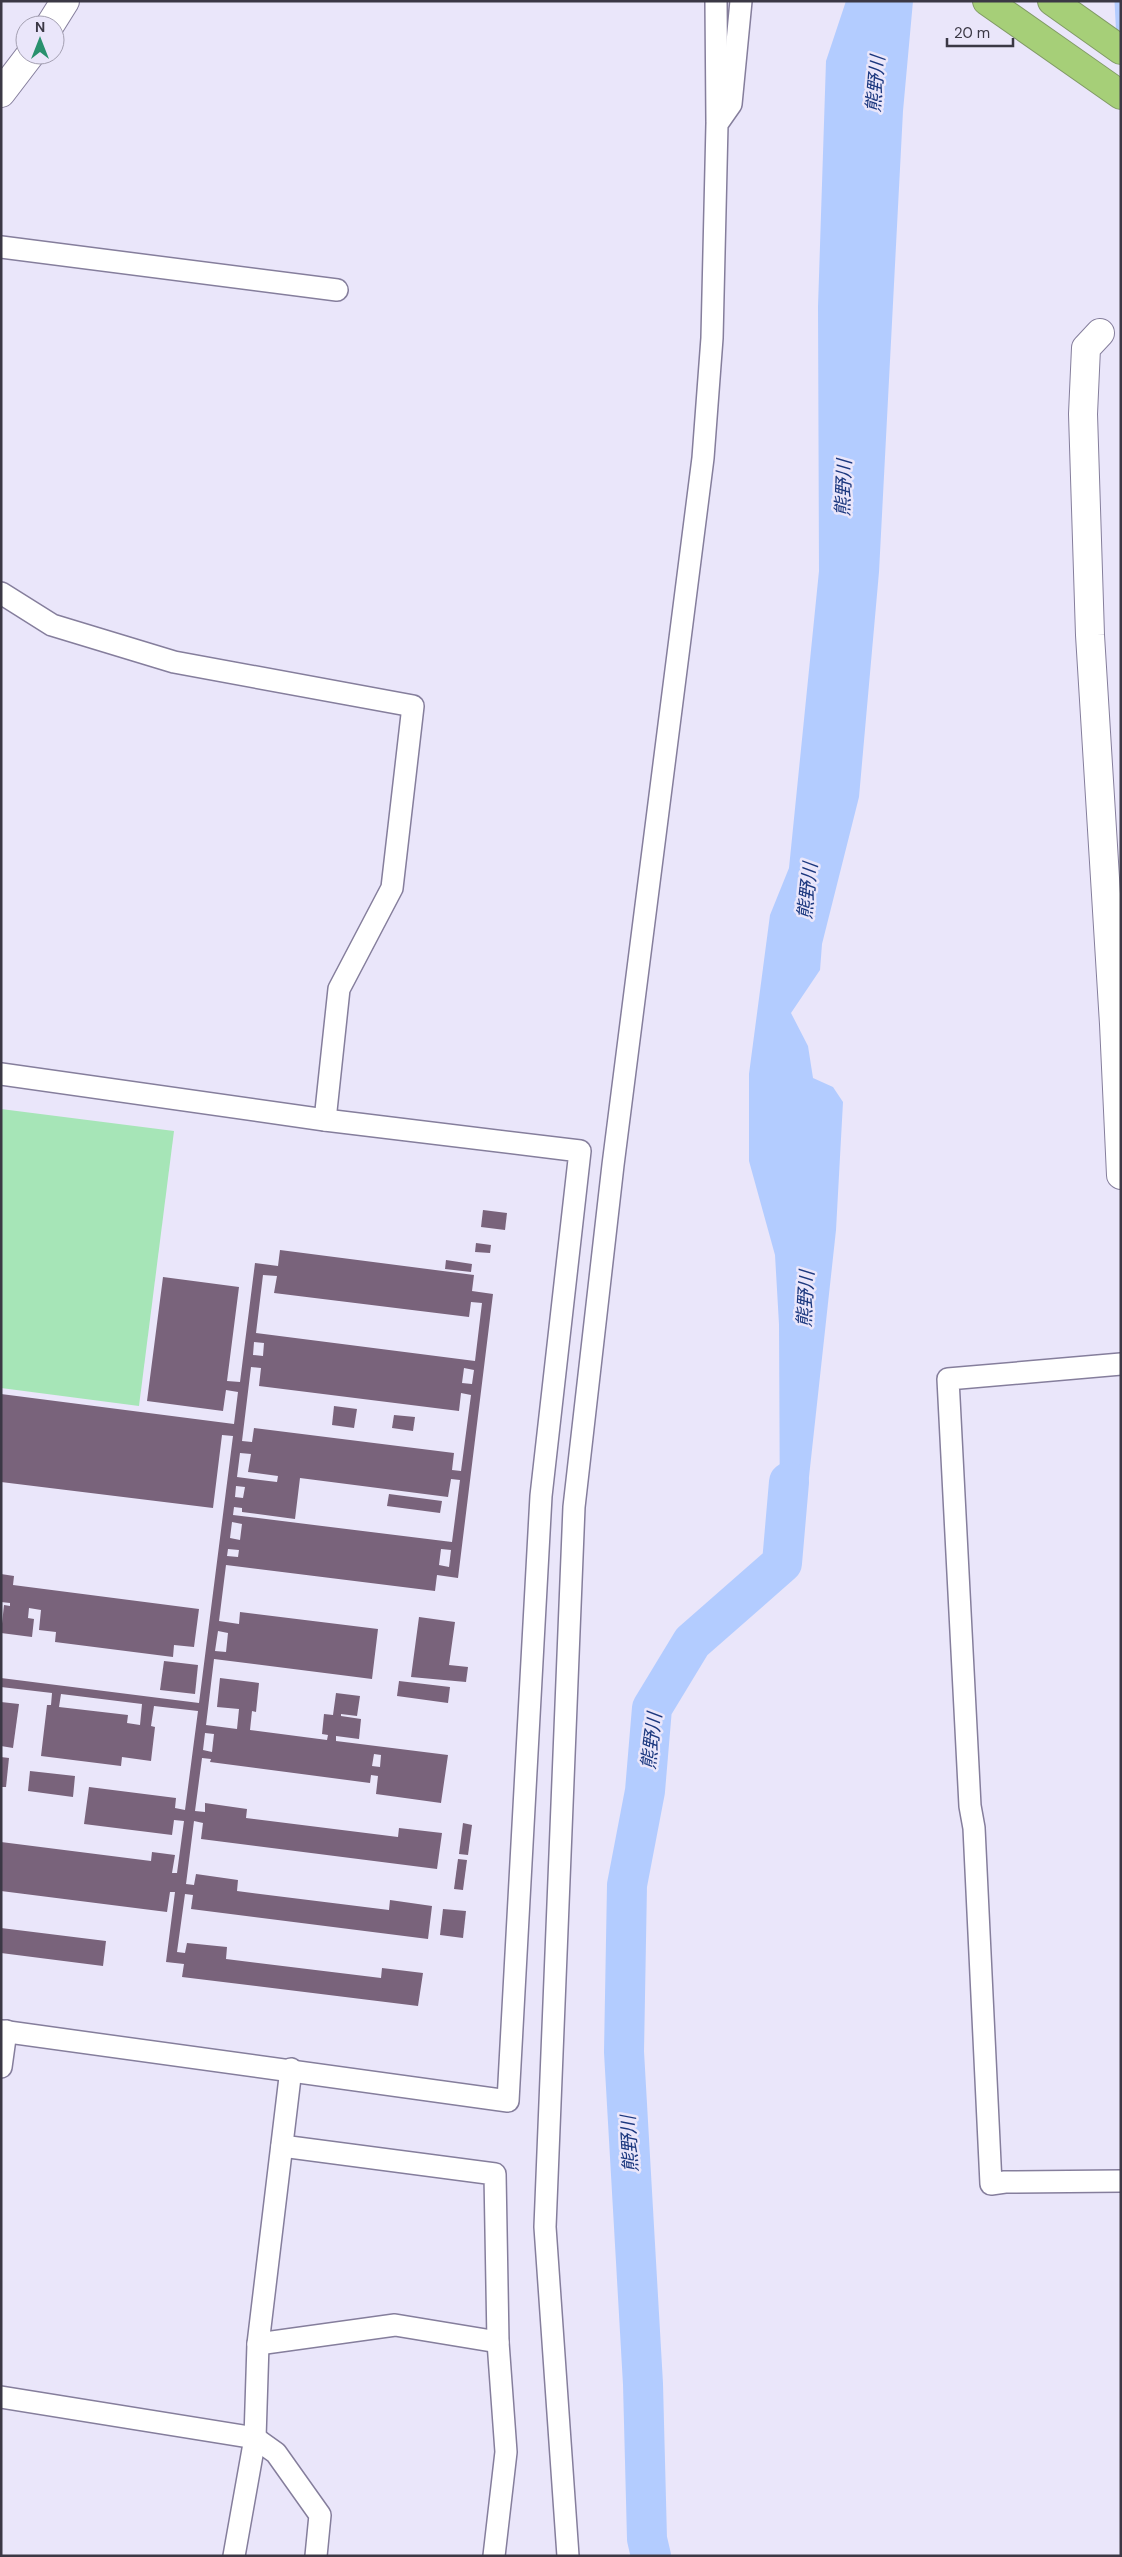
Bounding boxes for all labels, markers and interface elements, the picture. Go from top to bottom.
north arrow [15,15,65,65]
scale bar [947,15,1013,47]
text: N [35,18,45,36]
text: 20 m [954,23,990,43]
water label: 熊野川 [861,53,891,114]
water label: 熊野川 [830,457,857,517]
water label: 熊野川 [792,859,823,921]
water label: 熊野川 [792,1268,820,1328]
water label: 熊野川 [636,1709,668,1771]
water label: 熊野川 [615,2113,643,2173]

